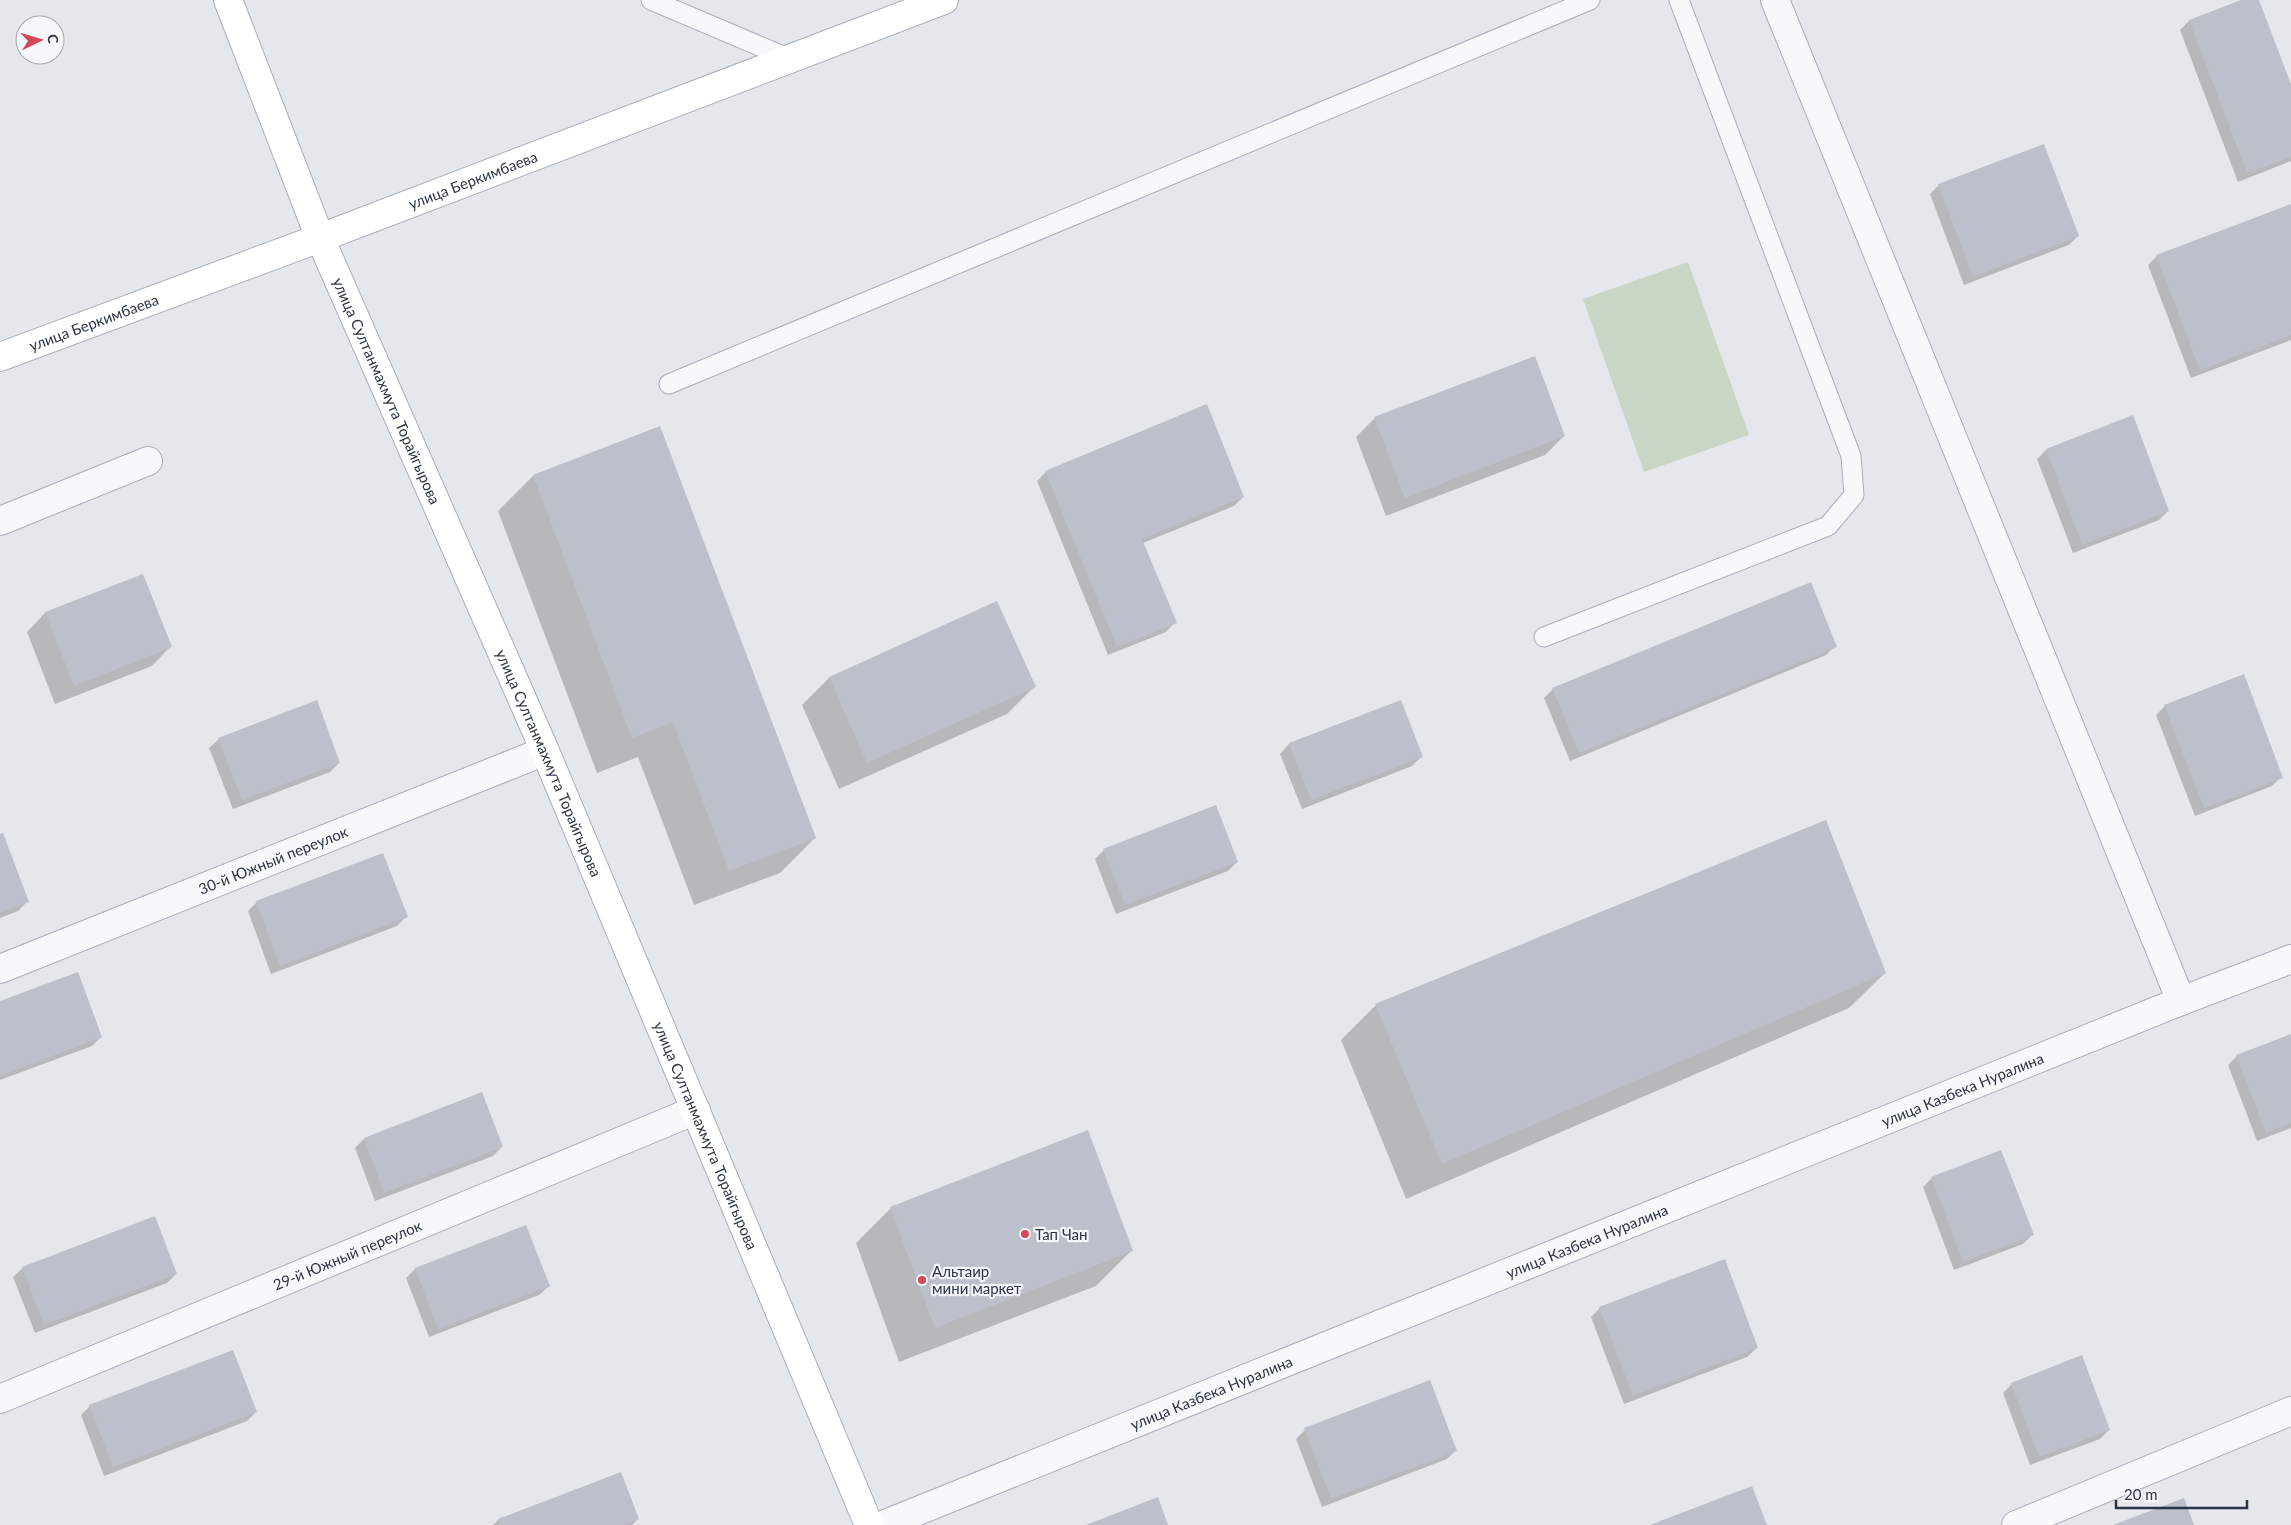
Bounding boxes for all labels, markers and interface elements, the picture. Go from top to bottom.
north arrow [15,15,65,65]
text: С [45,33,62,45]
street label: улица Беркимбаева [406,147,540,212]
street label: улица Султанмахмута Торайгырова [329,275,445,507]
street label: улица Беркимбаева [27,290,161,354]
street label: улица Султанмахмута Торайгырова [493,647,606,879]
street label: 30-й Южный переулок [196,822,350,898]
street label: улица Султанмахмута Торайгырова [650,1019,762,1252]
street label: улица Казбека Нуралина [1879,1049,2046,1130]
street label: улица Казбека Нуралина [1503,1200,1670,1282]
street label: 29-й Южный переулок [270,1216,424,1294]
place label: Тап Чан [1035,1225,1088,1243]
marker: Тап Чан [1019,1228,1031,1240]
place label: Альтаир мини маркет [932,1262,1022,1297]
marker: Альтаир мини маркет [916,1274,928,1286]
street label: улица Казбека Нуралина [1128,1352,1295,1433]
scale bar [2116,1478,2247,1510]
text: 20 m [2124,1485,2158,1503]

